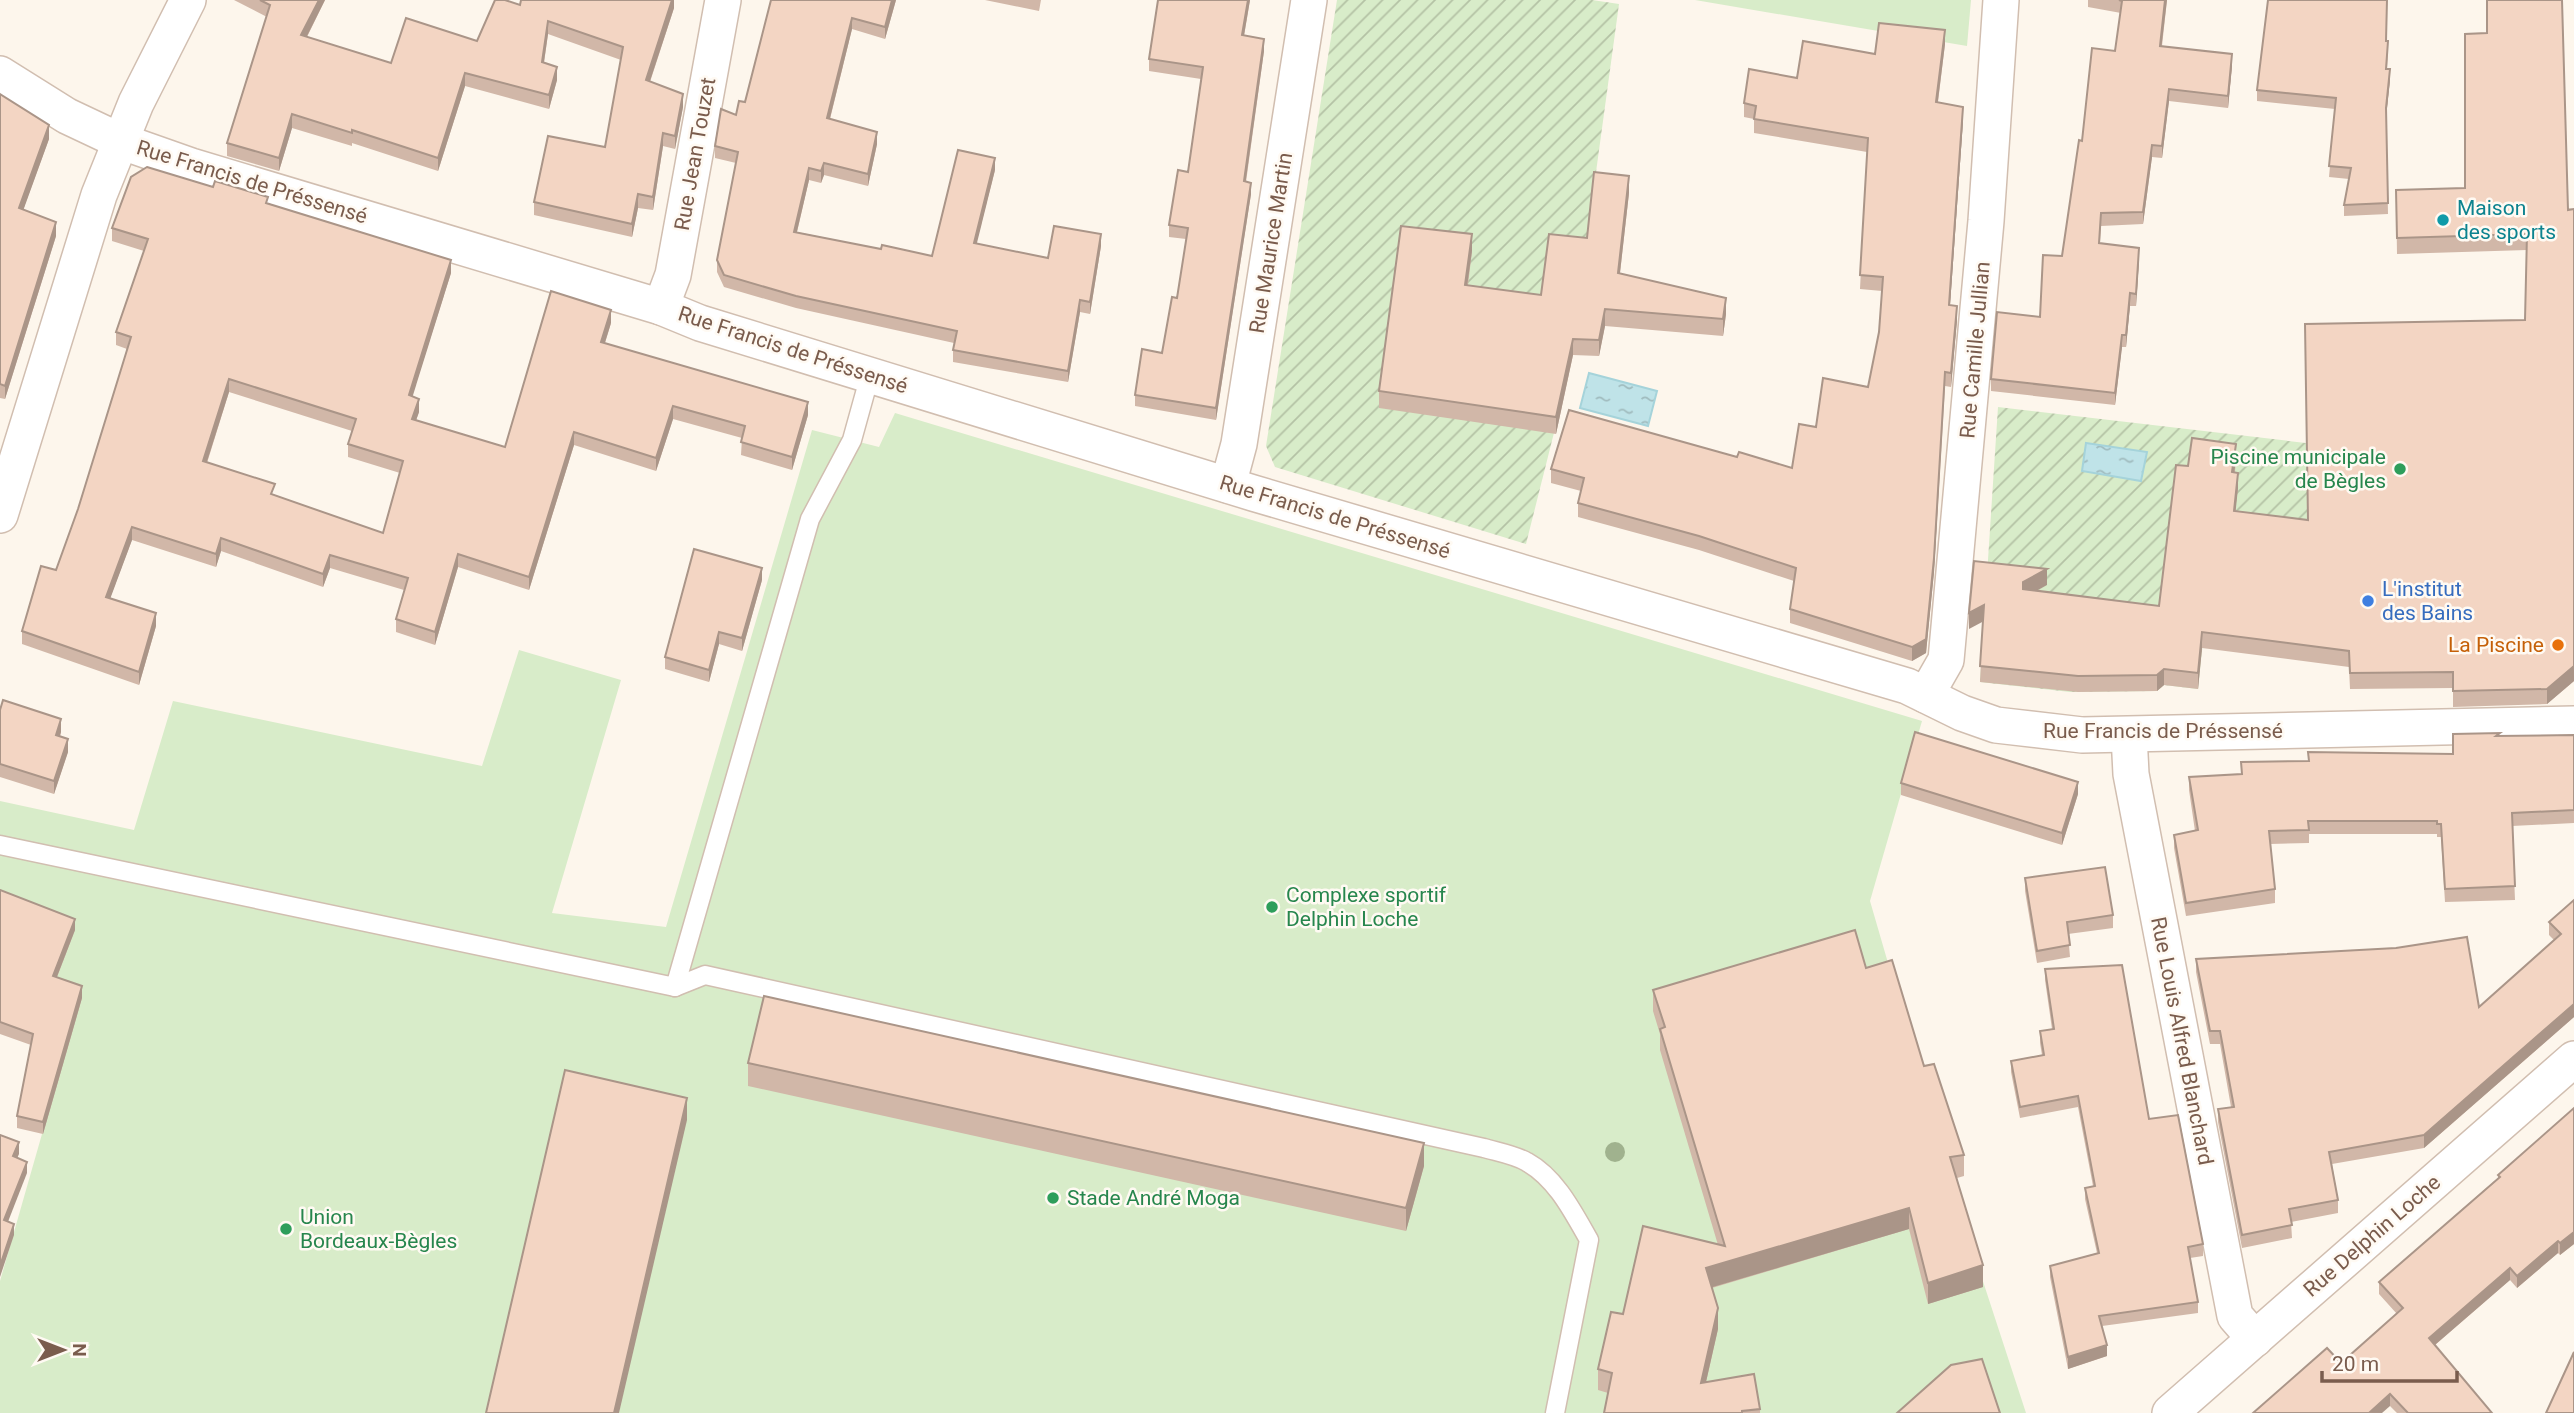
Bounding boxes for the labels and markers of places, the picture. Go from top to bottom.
place label: Maison des sports [2457,196,2556,244]
marker: Maison des sports [2435,212,2451,228]
place label: Piscine municipale de Bègles [2211,445,2386,493]
marker: Piscine municipale de Bègles [2392,461,2408,477]
place label: L'institut des Bains [2382,577,2473,625]
marker: L'institut des Bains [2360,593,2376,609]
place label: La Piscine [2448,633,2544,657]
marker: La Piscine [2550,637,2566,653]
place label: Complexe sportif Delphin Loche [1286,883,1447,931]
marker: Complexe sportif Delphin Loche [1264,899,1280,915]
place label: Stade André Moga [1067,1186,1240,1210]
marker: Stade André Moga [1045,1190,1061,1206]
place label: Union Bordeaux-Bègles [300,1205,457,1253]
marker: Union Bordeaux-Bègles [278,1221,294,1237]

